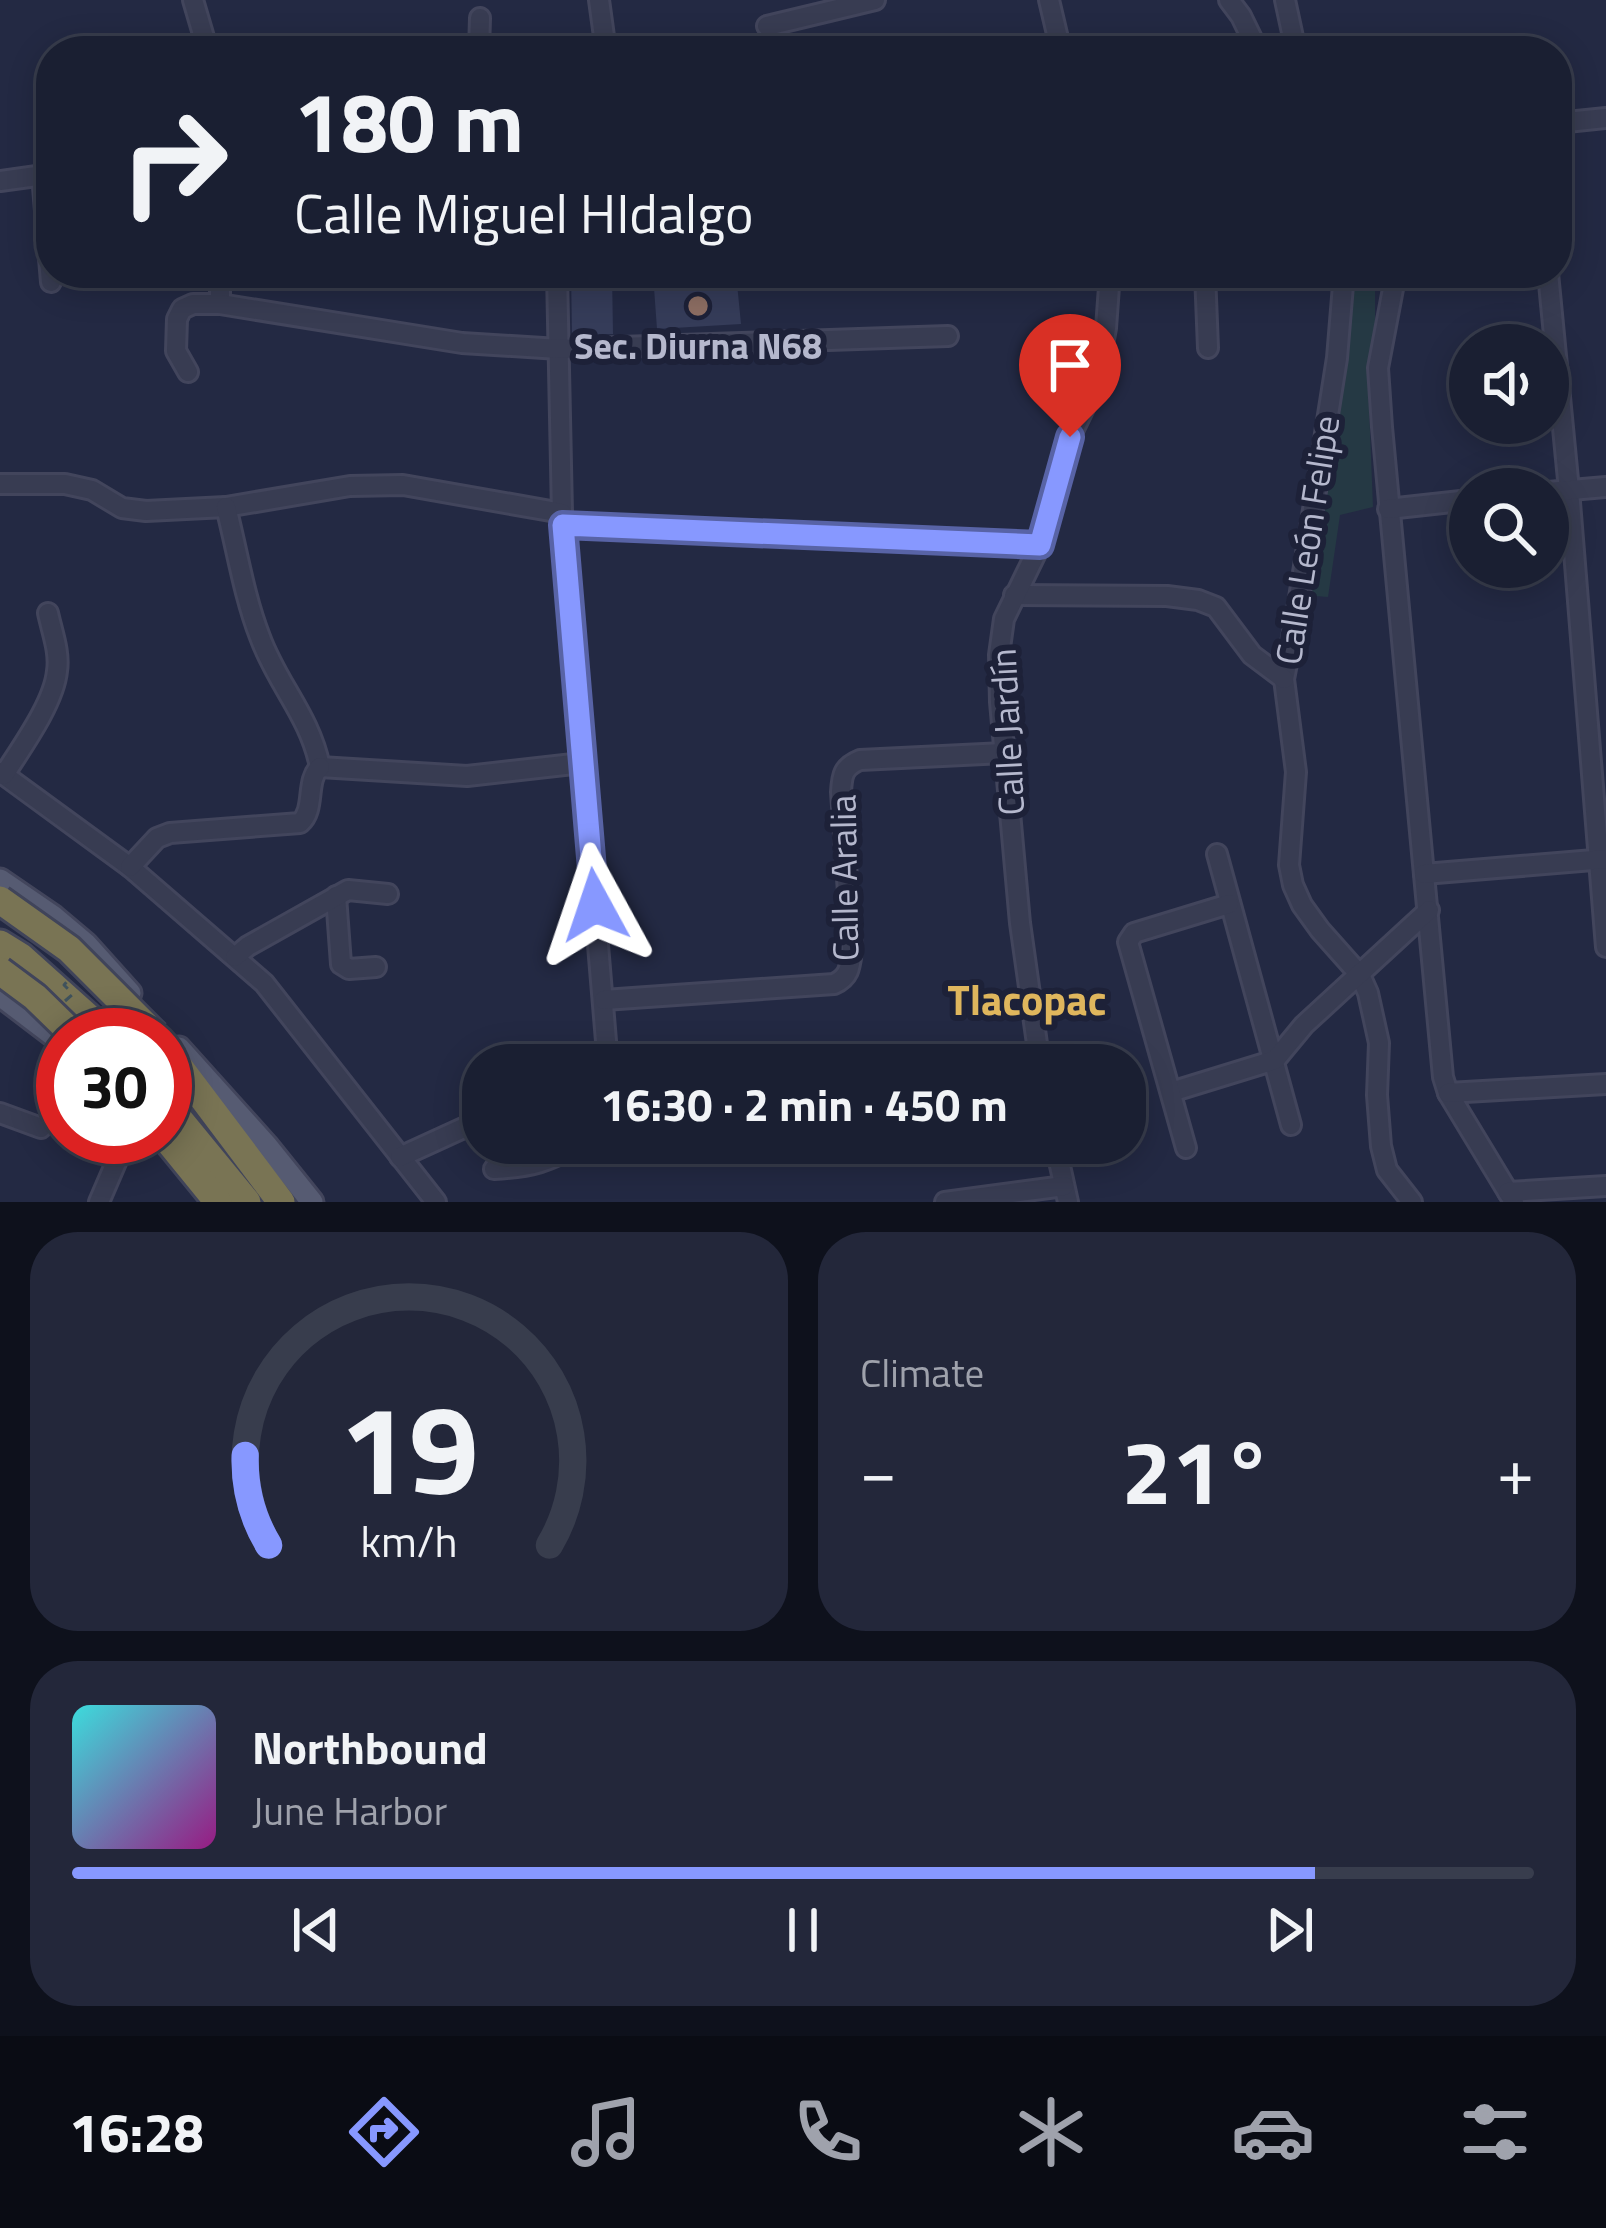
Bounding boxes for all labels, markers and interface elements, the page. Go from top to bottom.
text: 180 m [294,57,524,185]
icon: right [96,84,252,240]
text: Calle Miguel HIdalgo [294,172,754,254]
marker: Sec. Diurna N68 [685,293,711,319]
pin [1019,314,1121,437]
place label: Sec. Diurna N68 [574,318,822,373]
map controls [1449,324,1569,588]
button: sound [1449,324,1569,444]
icon: arrive [1037,332,1103,398]
street label: Calle León Felipe [1260,411,1353,669]
button: search [1449,468,1569,588]
street label: Calle Jardín [975,647,1038,817]
street label: Calle Aralia [815,794,872,962]
position arrow [532,842,658,968]
district label: Tlacopac [948,967,1106,1031]
speed limit sign: 30 [36,1008,192,1164]
text: 16:30 · 2 min · 450 m [600,1070,1008,1138]
text: Climate [860,1343,984,1402]
text: 19 [339,1353,479,1542]
text: 21° [1121,1402,1273,1539]
text: − [860,1420,897,1521]
text: + [1497,1420,1534,1521]
text: km/h [360,1507,458,1573]
text: Northbound [252,1713,488,1781]
text: June Harbor [252,1781,447,1840]
icon: previous [283,1897,349,1963]
icon: pause [770,1897,836,1963]
icon: next [1257,1897,1323,1963]
icon: directions [342,2090,426,2174]
icon: music [564,2090,648,2174]
icon: phone [786,2090,870,2174]
icon: climate [1009,2090,1093,2174]
icon: car [1231,2090,1315,2174]
icon: filters [1453,2090,1537,2174]
text: 16:28 [69,2091,204,2173]

